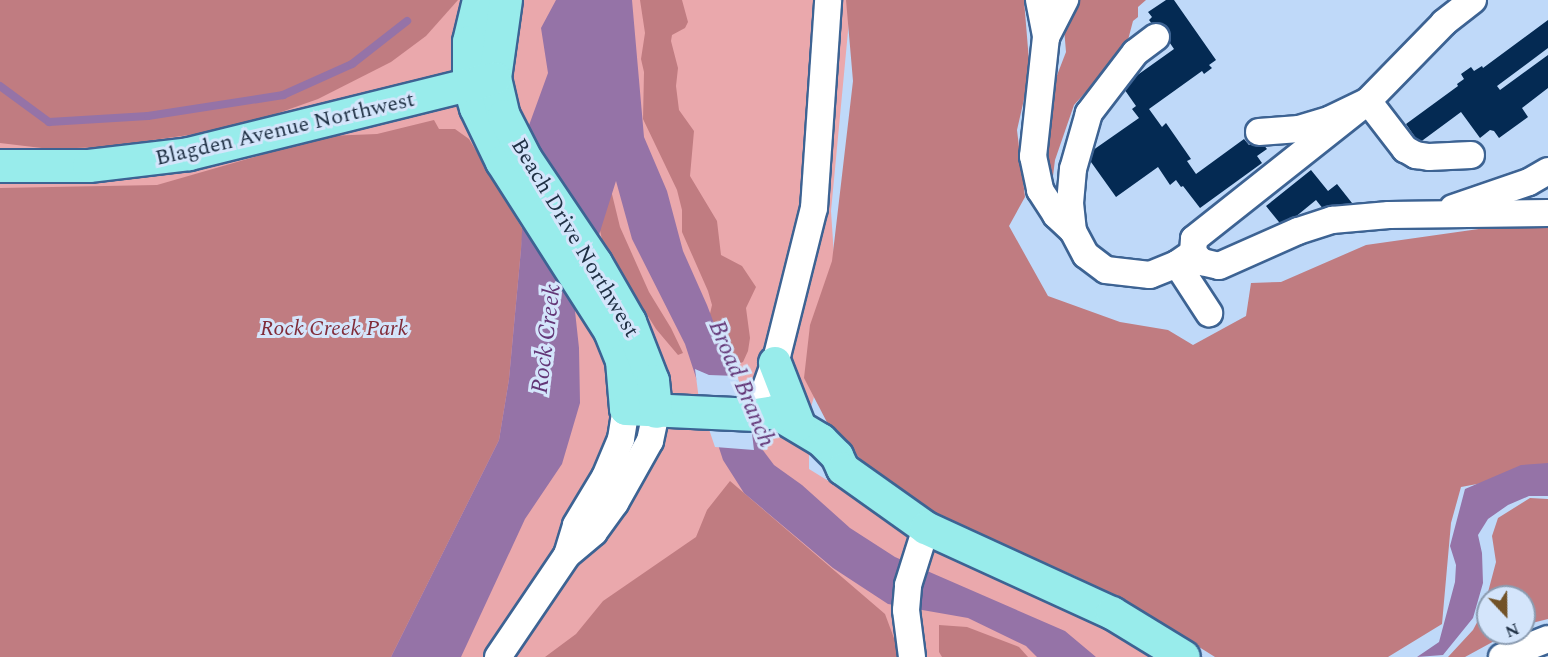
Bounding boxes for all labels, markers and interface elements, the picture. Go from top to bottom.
street label: Blagden Avenue Northwest [153,86,417,172]
street label: Beach Drive Northwest [505,134,645,342]
water label: Rock Creek [526,283,568,395]
park label: Rock Creek Park [260,316,408,342]
water label: Broad Branch [701,316,781,452]
north arrow [1476,585,1536,645]
text: N [1501,616,1523,643]

